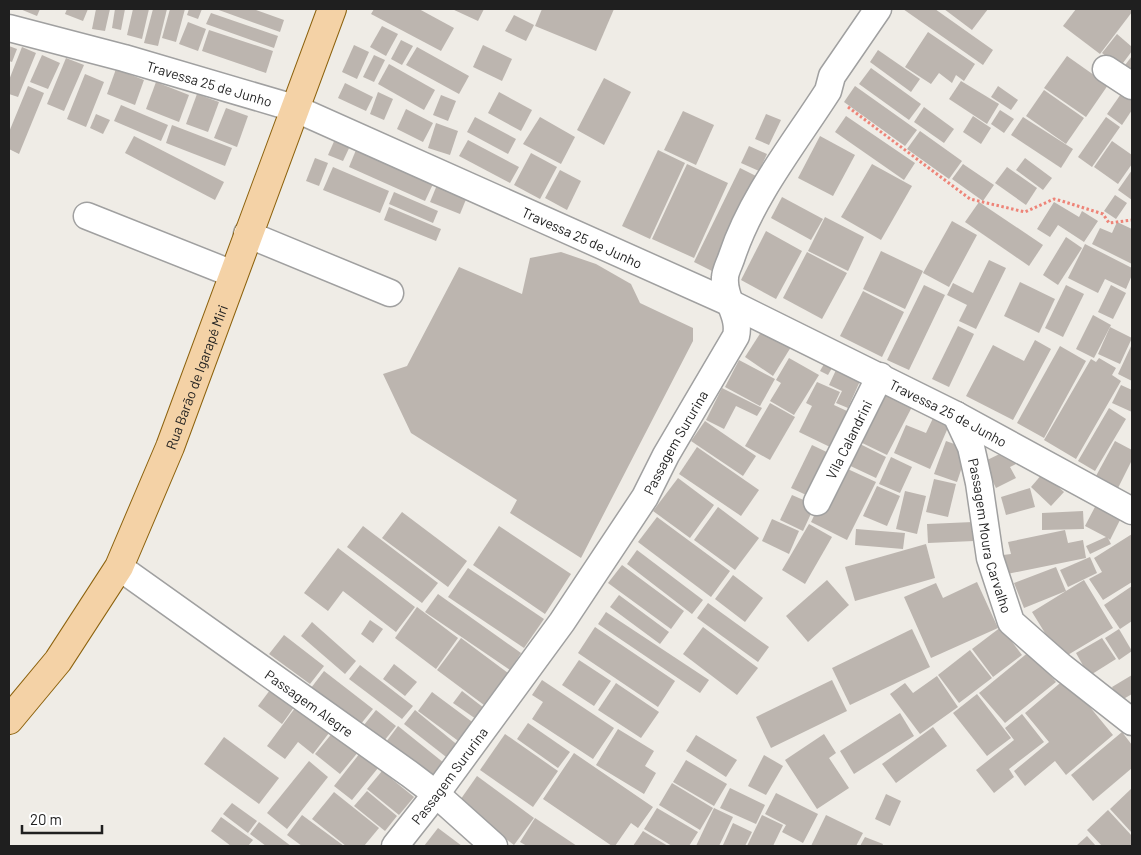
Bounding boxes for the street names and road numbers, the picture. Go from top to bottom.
street label: Travessa 25 de Junho [145,57,274,110]
street label: Travessa 25 de Junho [520,203,645,271]
street label: Rua Barão de Igarapé Miri [161,302,231,452]
street label: Travessa 25 de Junho [887,375,1010,450]
street label: Passagem Sururina [639,387,711,497]
street label: Vila Calandrini [821,397,875,482]
street label: Passagem Moura Carvalho [965,456,1016,615]
street label: Passagem Alegre [262,666,357,740]
street label: Passagem Sururina [407,723,491,827]

